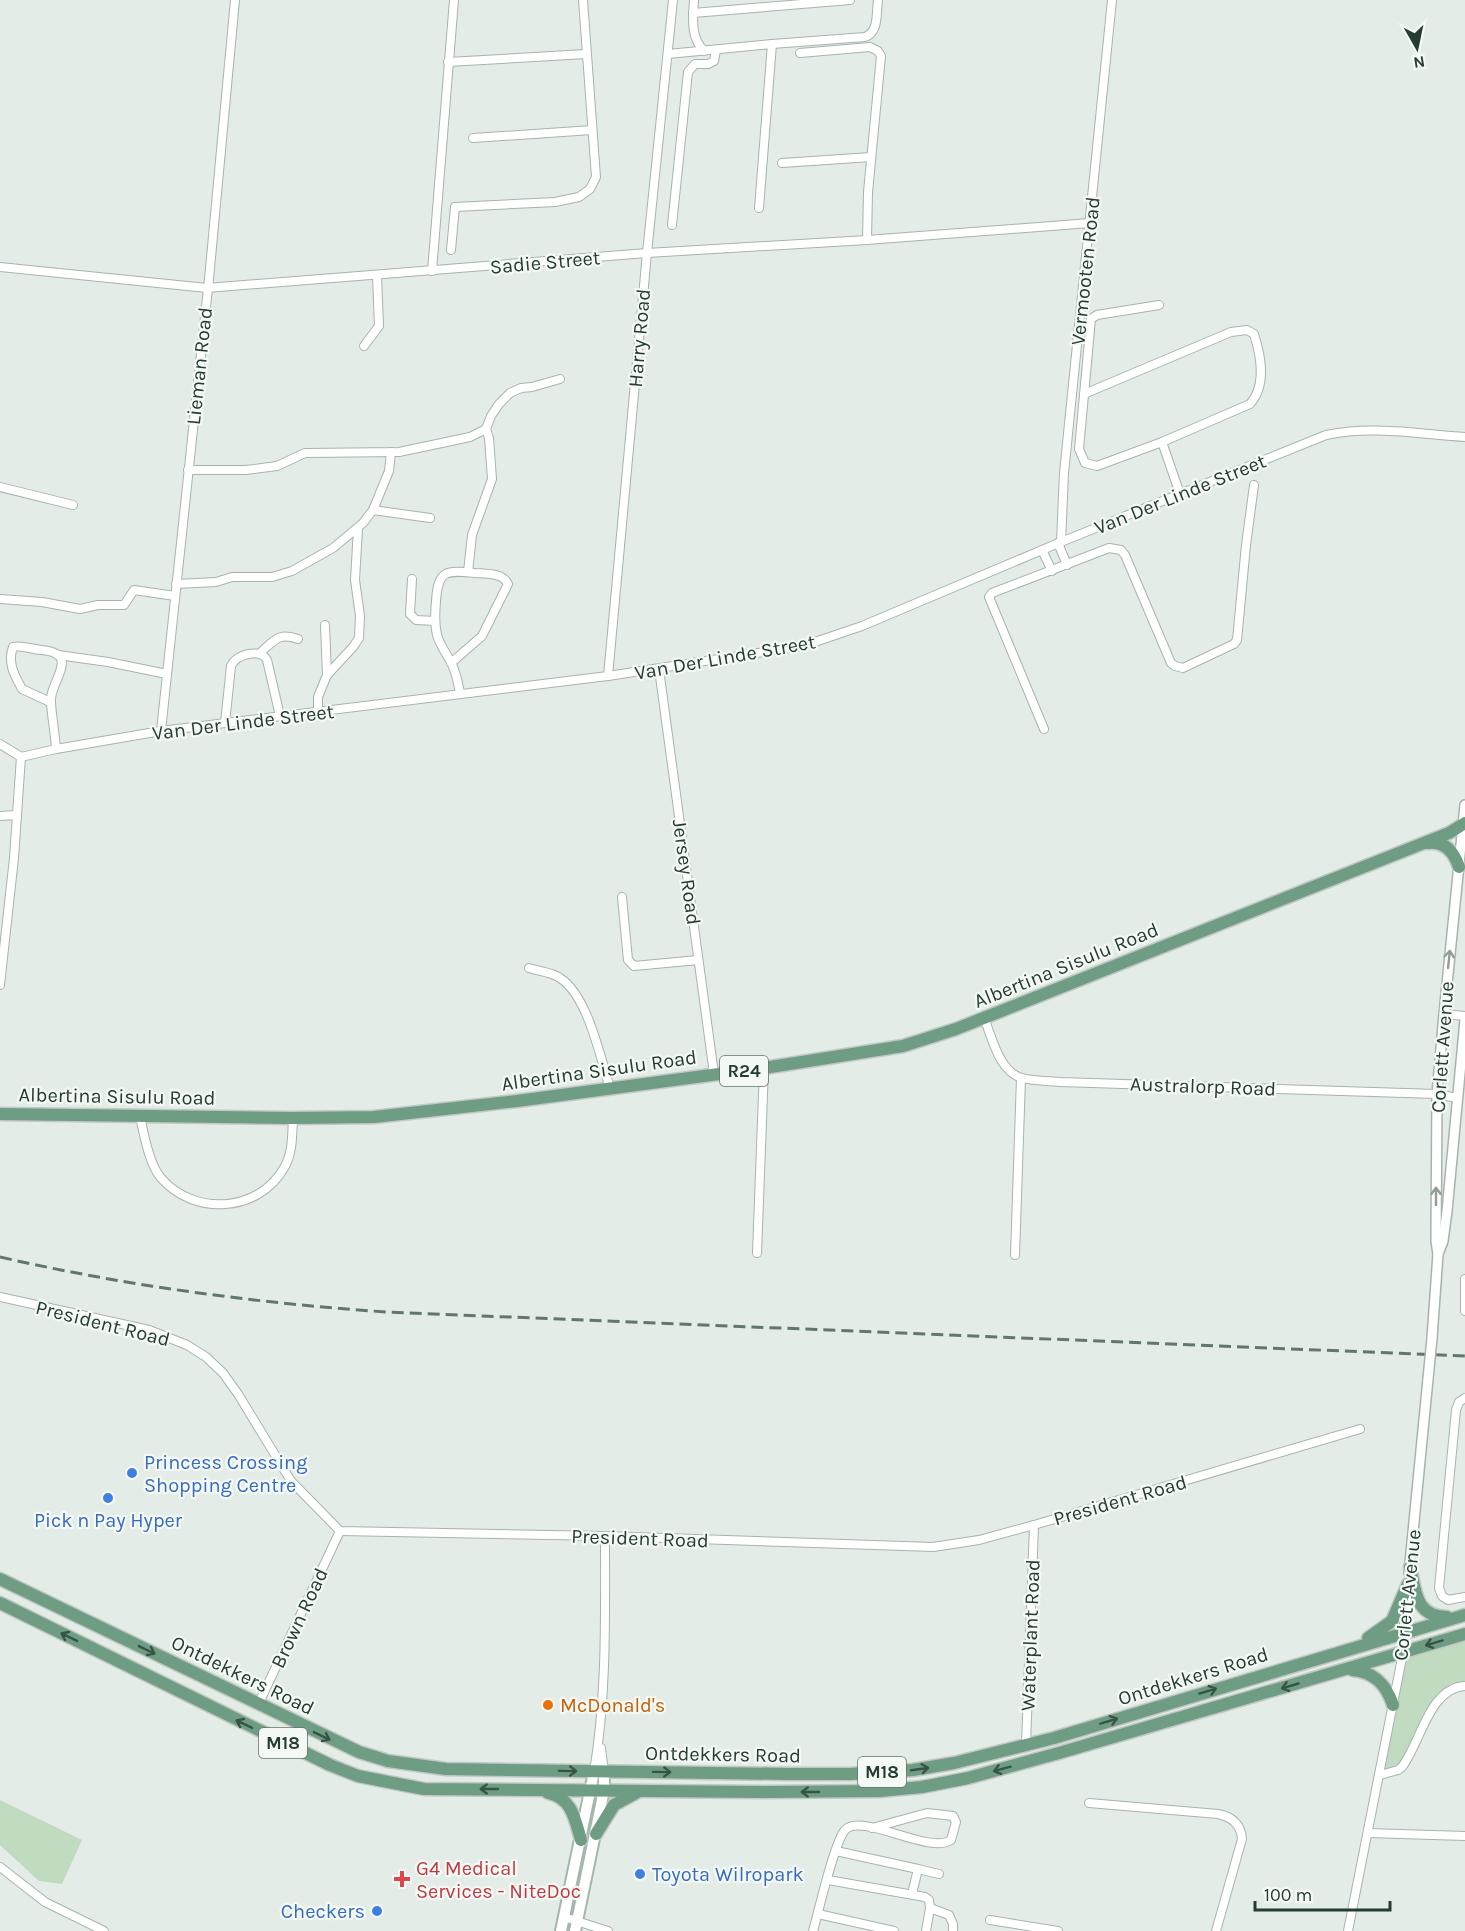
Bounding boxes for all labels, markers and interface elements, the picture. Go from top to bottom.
north arrow [1387,18,1447,78]
text: N [1412,52,1426,73]
street label: Vermooten Road [1066,196,1105,347]
street label: Sadie Street [489,246,602,279]
street label: Harry Road [624,288,655,388]
street label: Lieman Road [182,306,217,426]
street label: Van Der Linde Street [1091,449,1270,539]
street label: Van Der Linde Street [633,630,818,685]
street label: Van Der Linde Street [151,700,336,745]
street label: Jersey Road [668,818,705,926]
street label: Albertina Sisulu Road [971,918,1162,1013]
one-way arrow [1444,950,1455,970]
street label: Corlett Avenue [1426,980,1459,1114]
street label: Albertina Sisulu Road [500,1045,698,1096]
road number: R24 [720,1056,768,1086]
street label: Australorp Road [1130,1072,1276,1101]
street label: Albertina Sisulu Road [18,1083,216,1110]
one-way arrow [1430,1186,1442,1206]
street label: President Road [33,1296,172,1351]
place label: Princess Crossing Shopping Centre [144,1451,307,1497]
marker: Princess Crossing Shopping Centre [125,1466,139,1480]
street label: President Road [1051,1470,1189,1530]
marker: Pick n Pay Hyper [101,1491,115,1505]
place label: Pick n Pay Hyper [34,1509,183,1532]
street label: President Road [571,1525,709,1552]
street label: Corlett Avenue [1389,1528,1426,1662]
street label: Waterplant Road [1016,1559,1045,1711]
street label: Brown Road [266,1564,333,1672]
one-way arrow [61,1631,79,1642]
street label: Ontdekkers Road [168,1631,318,1720]
one-way arrow [1425,1638,1444,1649]
street label: Ontdekkers Road [1115,1643,1271,1710]
one-way arrow [138,1645,156,1657]
one-way arrow [1281,1680,1300,1692]
one-way arrow [1198,1685,1217,1696]
place label: McDonald's [560,1694,665,1717]
marker: McDonald's [541,1698,555,1712]
one-way arrow [1099,1715,1118,1726]
one-way arrow [235,1717,253,1729]
road number: M18 [259,1728,307,1758]
one-way arrow [313,1730,331,1742]
street label: Ontdekkers Road [645,1742,801,1767]
road number: M18 [858,1757,906,1787]
one-way arrow [910,1763,929,1774]
one-way arrow [993,1763,1012,1775]
one-way arrow [557,1766,577,1777]
one-way arrow [652,1767,672,1778]
one-way arrow [480,1783,500,1795]
one-way arrow [800,1786,820,1798]
place label: G4 Medical Services - NiteDoc [416,1857,581,1903]
place label: Toyota Wilropark [652,1863,804,1886]
marker: Toyota Wilropark [633,1867,647,1881]
marker: G4 Medical Services - NiteDoc [393,1870,411,1888]
scale bar [1255,1874,1390,1912]
text: 100 m [1264,1884,1312,1906]
place label: Checkers [281,1900,365,1923]
marker: Checkers [370,1904,384,1918]

